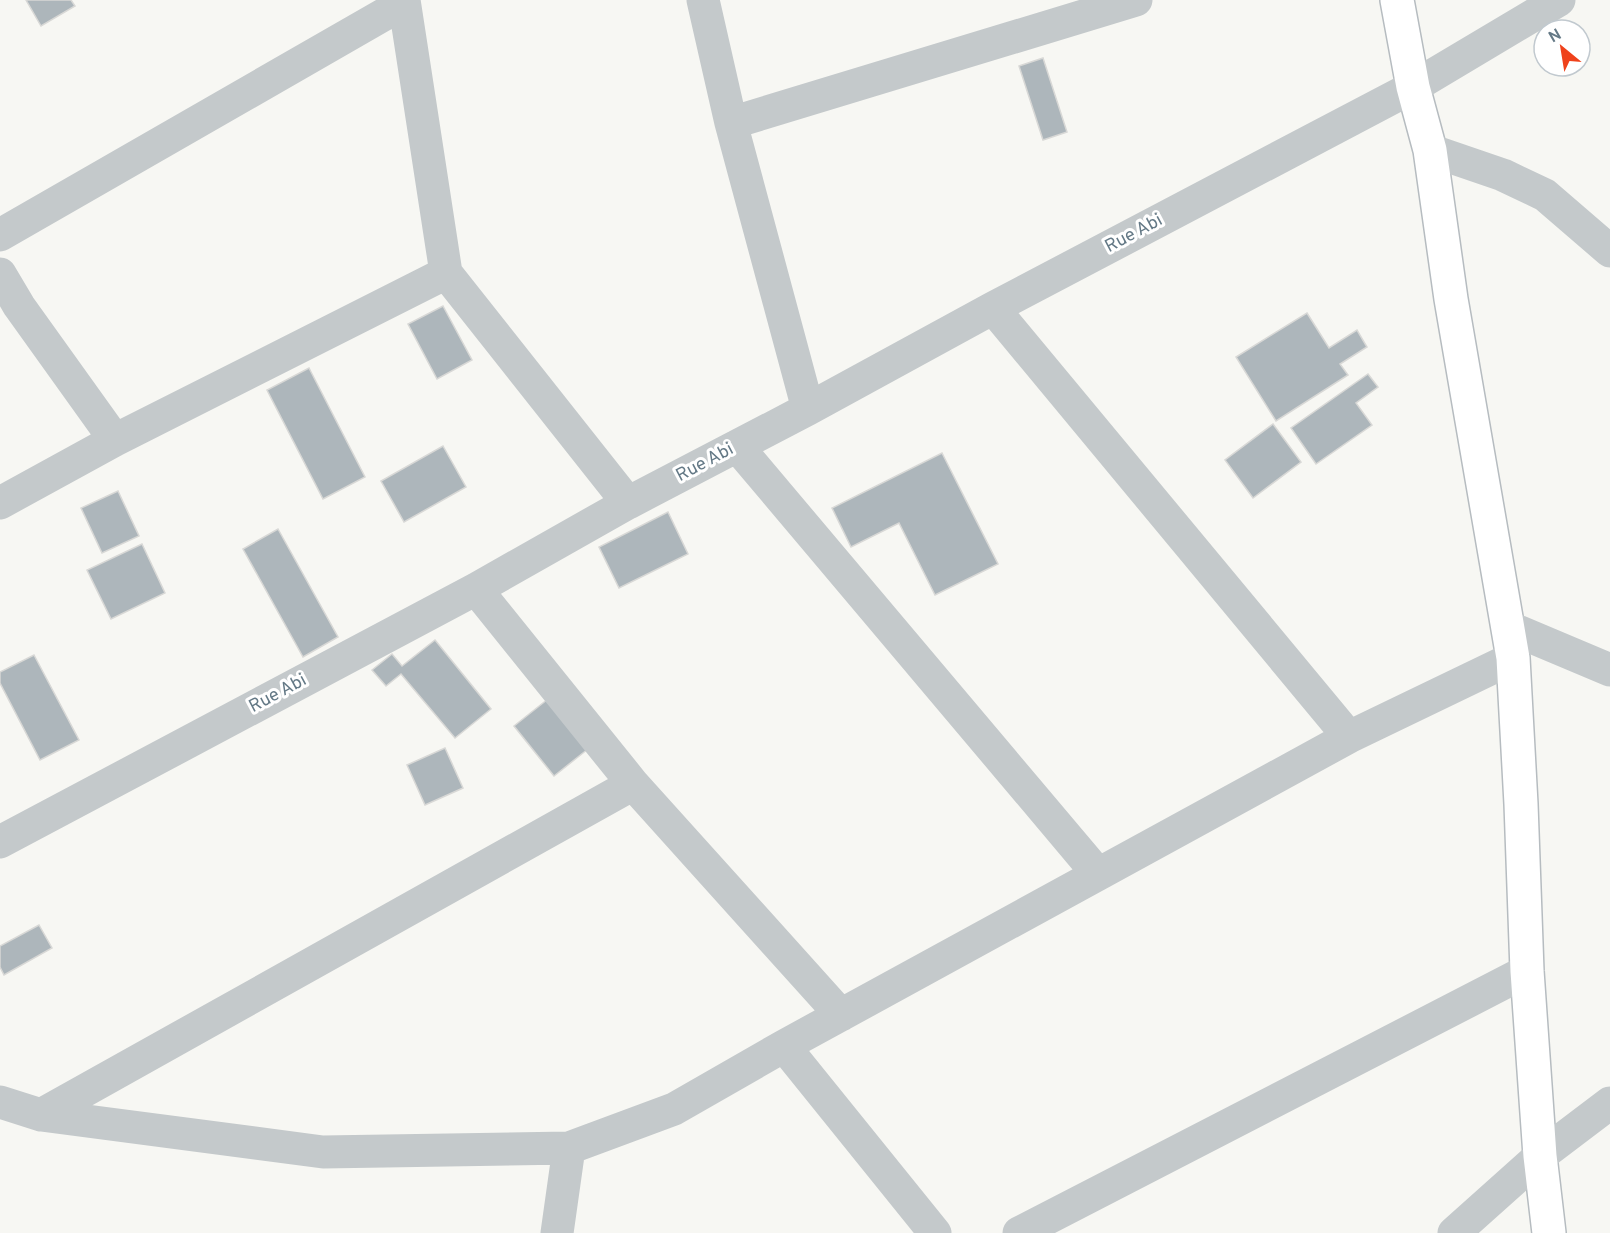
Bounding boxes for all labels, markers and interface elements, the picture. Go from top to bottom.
north arrow [1532,18,1592,78]
text: N [1546,25,1565,48]
street label: Rue Abi [1101,209,1167,259]
street label: Rue Abi [672,438,738,488]
street label: Rue Abi [245,669,311,719]

